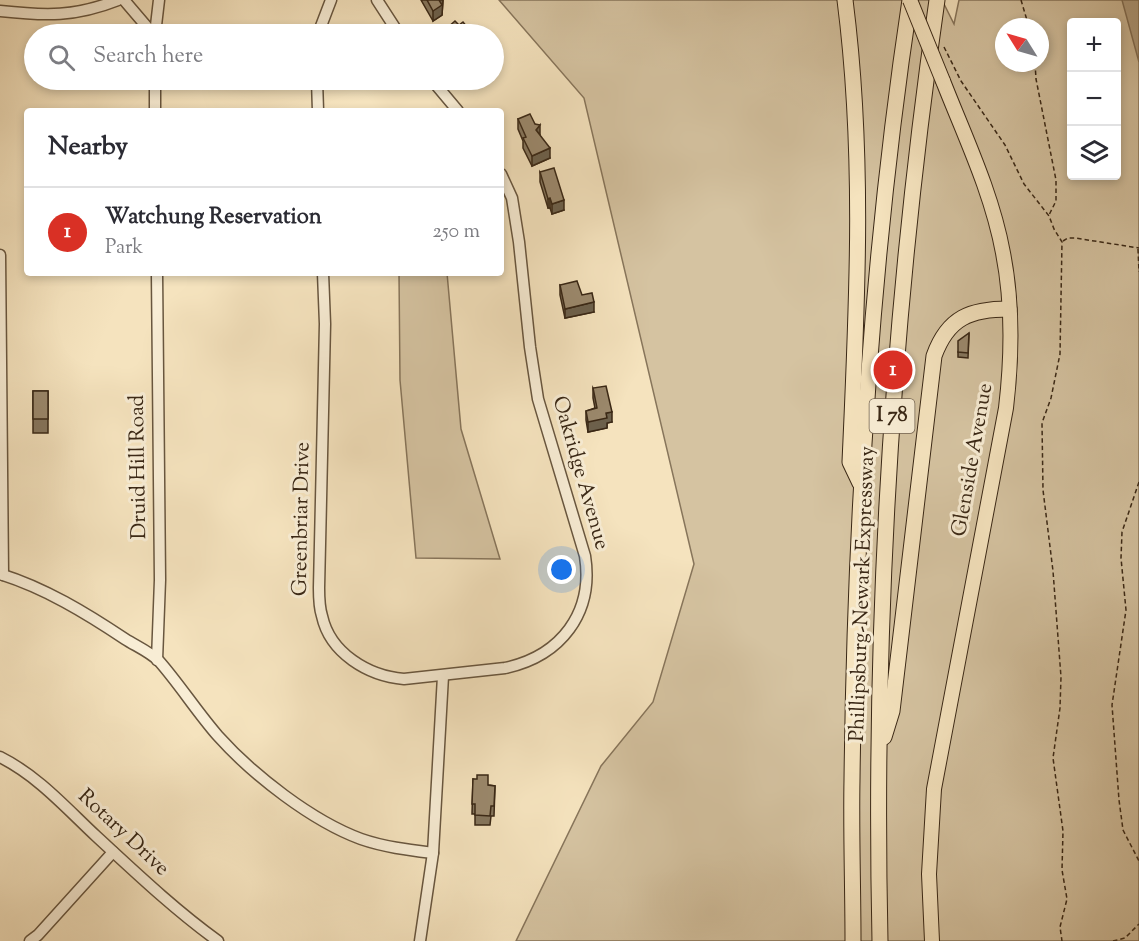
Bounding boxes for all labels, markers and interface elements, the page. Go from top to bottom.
north arrow [995,18,1049,72]
map controls [1067,18,1121,180]
button: + [1067,18,1121,72]
search box [24,24,504,90]
icon: search [45,41,78,74]
text: Search here [93,41,203,73]
button: − [1067,72,1121,126]
button: layers [1067,126,1121,180]
text: Nearby [48,129,128,166]
text: Watchung Reservation [105,202,322,234]
text: 1 [64,218,71,247]
text: 250 m [432,218,480,247]
text: Park [105,234,143,263]
pin: 1 [874,348,912,392]
street label: Glenside Avenue [945,381,1001,539]
street label: Oakridge Avenue [544,393,616,553]
street label: Druid Hill Road [123,394,155,540]
road number: I 78 [870,399,914,433]
street label: Greenbriar Drive [286,442,318,596]
street label: Phillipsburg-Newark Expressway [843,445,883,742]
your location [547,555,576,584]
street label: Rotary Drive [70,783,176,883]

